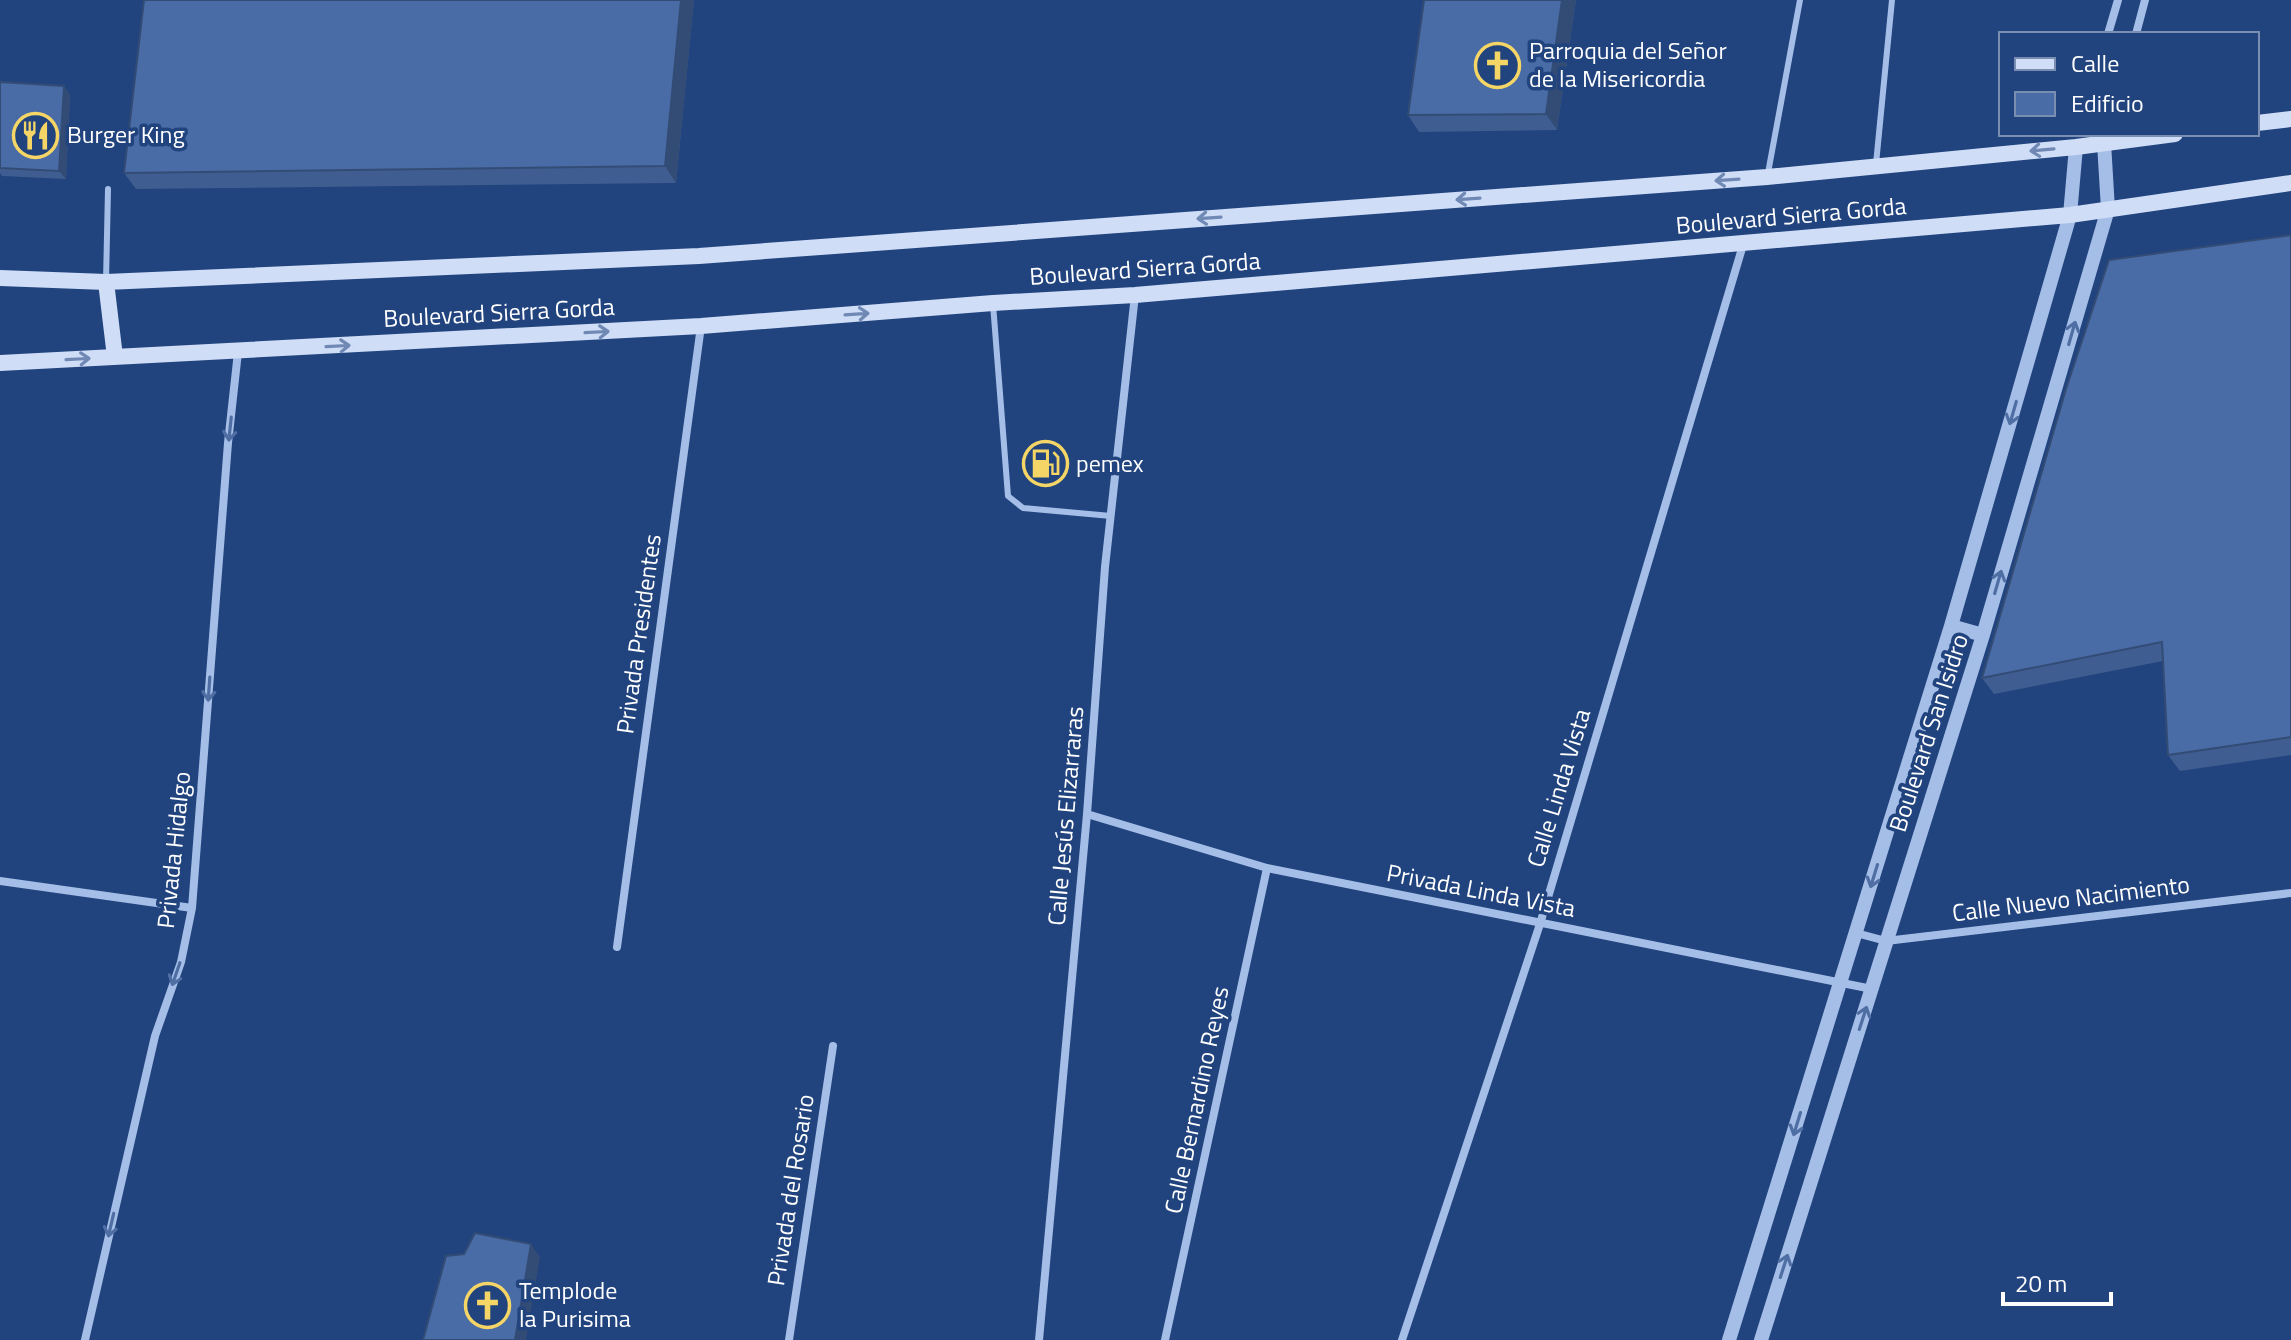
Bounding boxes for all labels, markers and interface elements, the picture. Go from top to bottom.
place label: Parroquia del Señor de la Misericordia [1529,32,1727,96]
legend [1999,32,2259,136]
church icon: Parroquia del Señor de la Misericordia [1474,41,1522,89]
text: Calle [2071,45,2119,81]
text: Edificio [2071,85,2144,121]
restaurant icon: Burger King [12,111,60,159]
place label: Burger King [67,116,185,152]
one-way arrow [2029,143,2056,158]
one-way arrow [1714,173,1741,188]
street label: Boulevard Sierra Gorda [1674,187,1908,243]
one-way arrow [1455,192,1482,207]
one-way arrow [1196,211,1223,226]
street label: Boulevard Sierra Gorda [1028,242,1262,294]
street label: Boulevard Sierra Gorda [382,288,615,336]
one-way arrow [843,306,870,321]
one-way arrow [2066,321,2080,346]
one-way arrow [583,324,610,339]
one-way arrow [324,339,351,354]
one-way arrow [64,351,91,366]
one-way arrow [2005,399,2020,425]
one-way arrow [222,416,237,442]
fuel station icon: pemex [1021,440,1069,488]
place label: pemex [1076,445,1144,481]
street label: Privada Presidentes [606,532,670,736]
one-way arrow [1991,570,2006,596]
street label: Boulevard San Isidro [1879,629,1977,836]
one-way arrow [201,675,216,702]
street label: Calle Linda Vista [1517,704,1599,871]
street label: Calle Jesús Elizarraras [1037,705,1093,927]
street label: Privada Hidalgo [147,769,199,930]
street label: Privada Linda Vista [1384,854,1579,926]
one-way arrow [1865,863,1880,888]
street label: Calle Nuevo Nacimiento [1950,866,2192,930]
one-way arrow [168,961,183,986]
street label: Calle Bernardino Reyes [1154,983,1238,1217]
one-way arrow [1856,1005,1871,1031]
street label: Privada del Rosario [757,1091,823,1288]
one-way arrow [1788,1112,1803,1137]
one-way arrow [103,1212,118,1238]
one-way arrow [1778,1253,1793,1278]
scale bar [2003,1256,2111,1306]
text: 20 m [2015,1265,2067,1301]
place label: Templode la Purisima [519,1272,631,1336]
church icon: Templode la Purisima [464,1281,512,1329]

